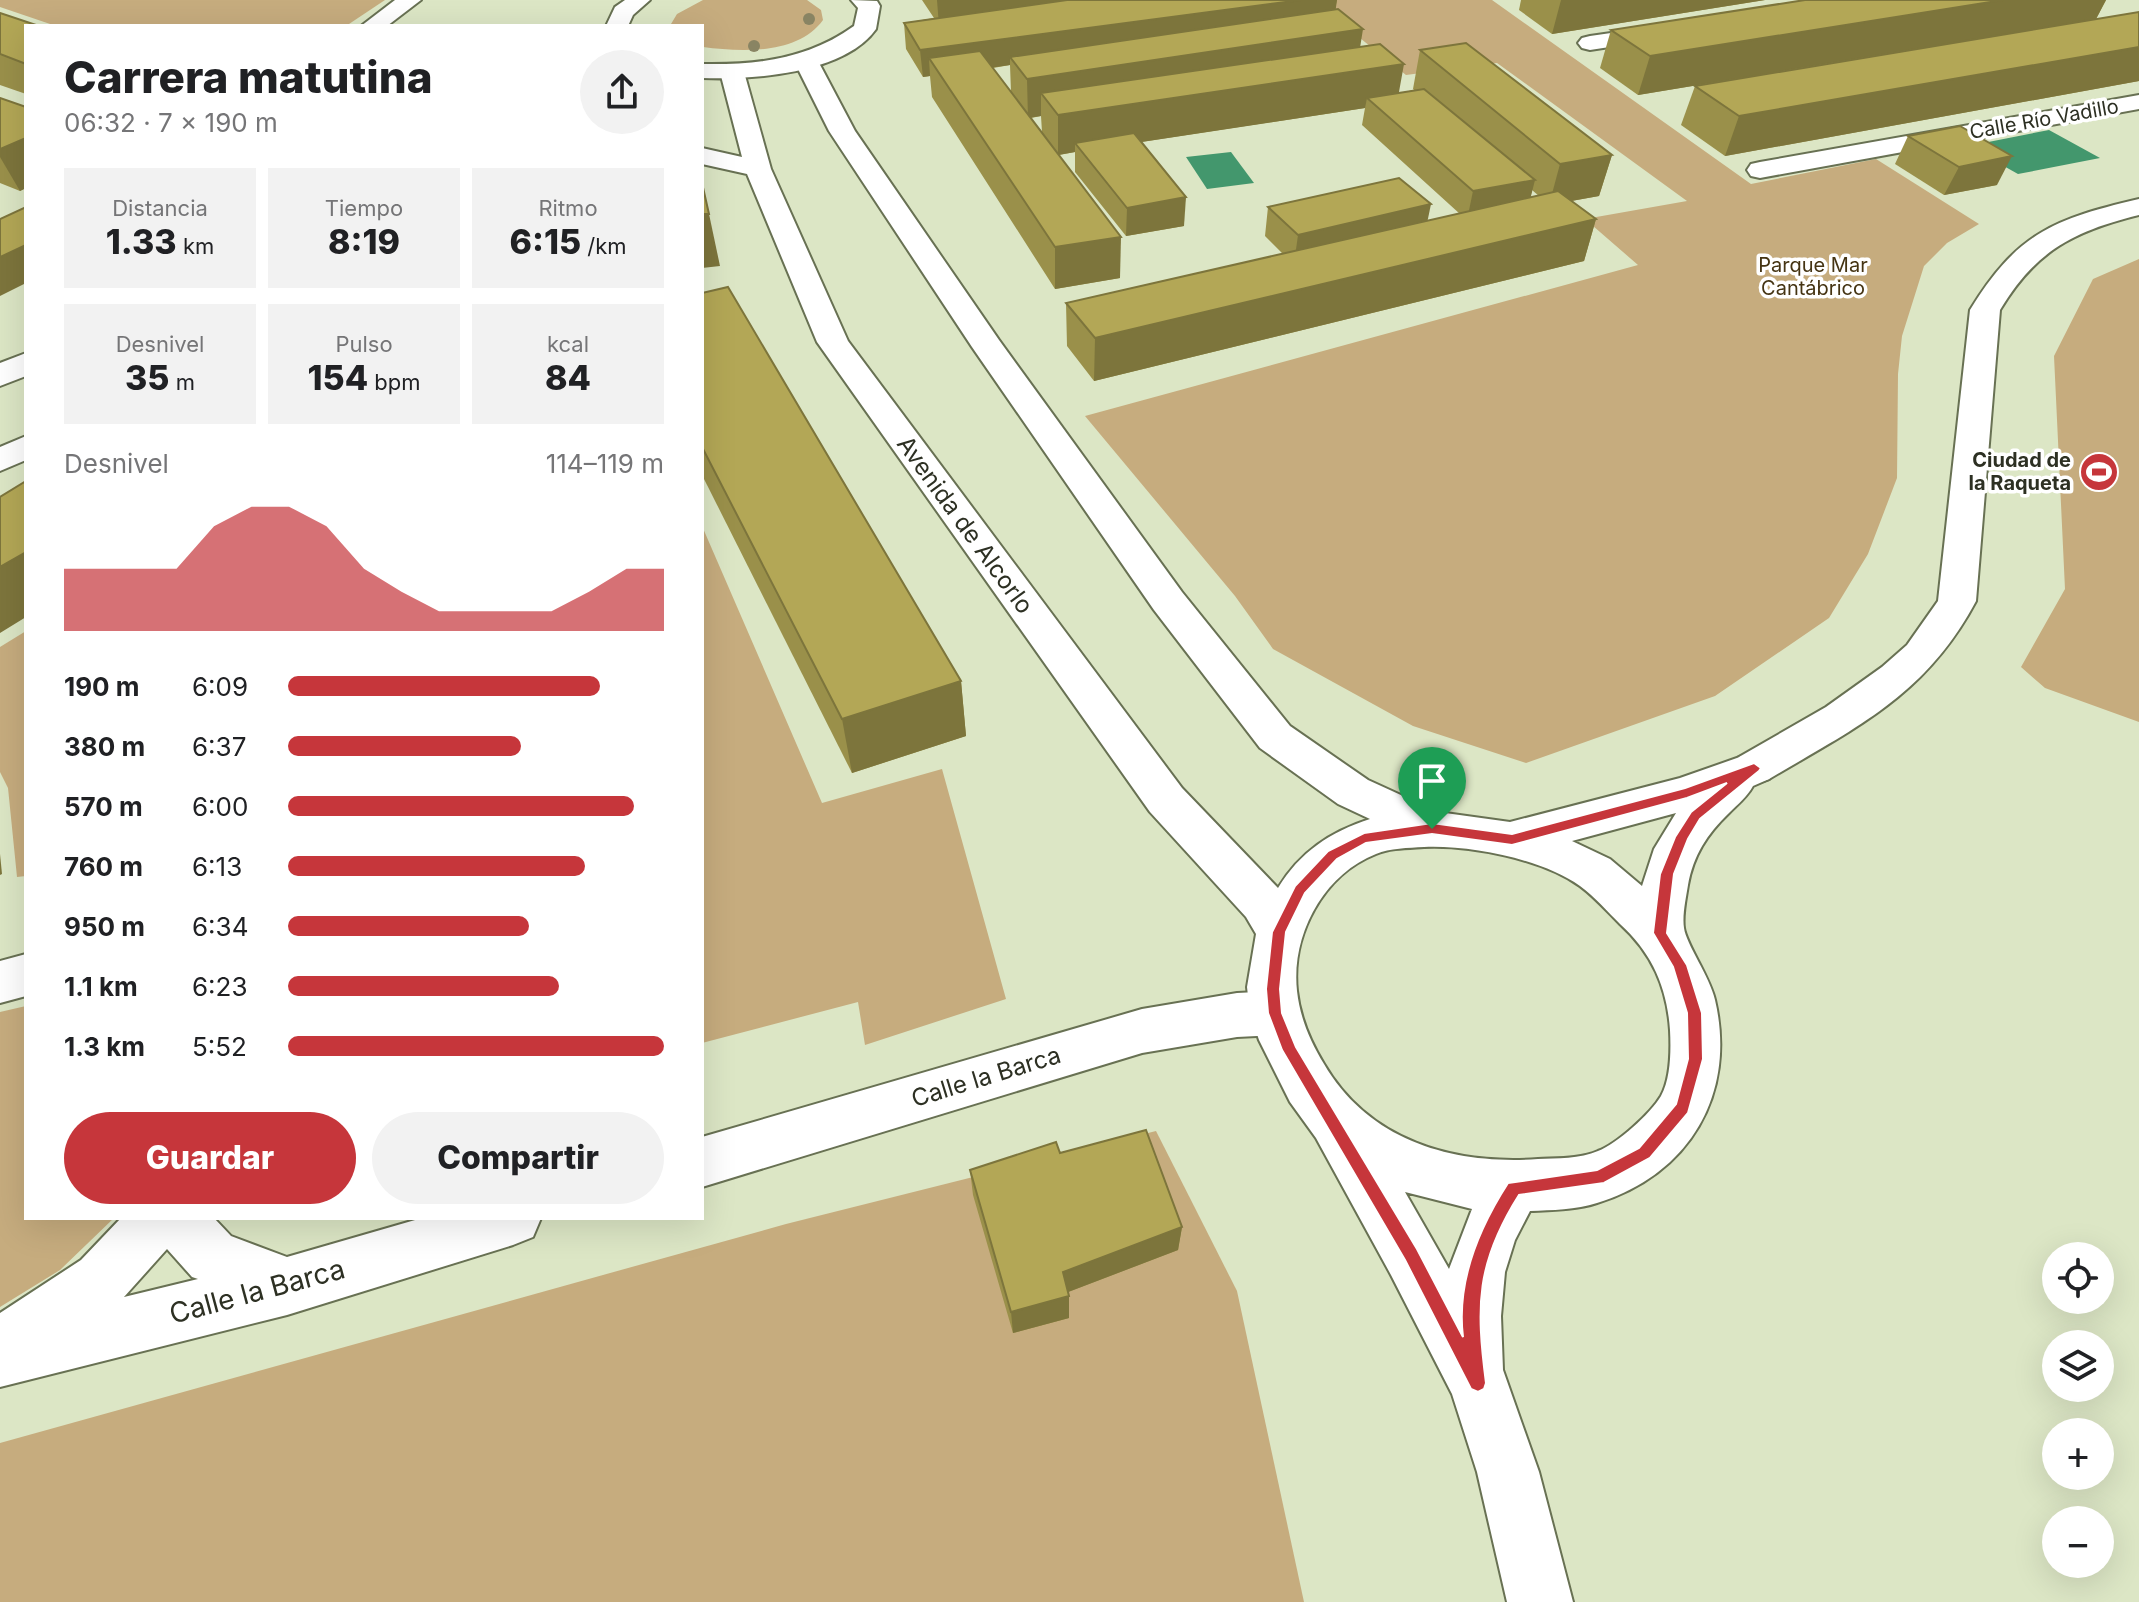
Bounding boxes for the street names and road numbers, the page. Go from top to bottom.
street label: Calle Río Vadillo [1968,94,2120,144]
street label: Avenida de Alcorlo [891,430,1040,619]
street label: Calle la Barca [908,1040,1064,1113]
street label: Calle la Barca [165,1251,349,1331]

